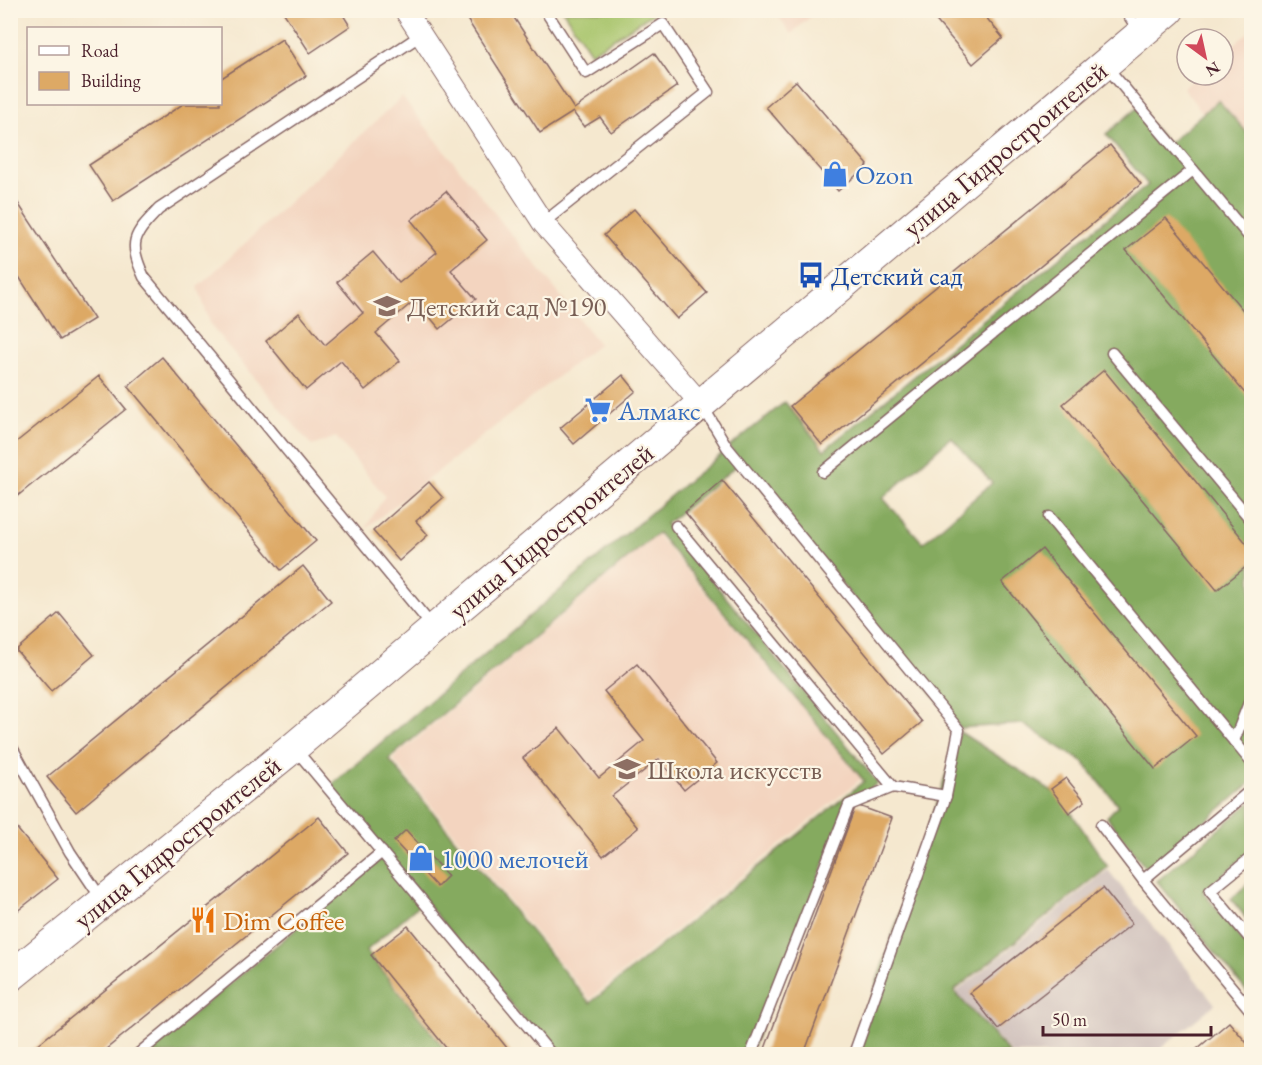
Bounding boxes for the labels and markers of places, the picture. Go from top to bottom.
place label: Ozon [855,157,913,192]
shop icon: Ozon [820,159,850,189]
place label: Детский сад [831,258,963,293]
bus stop icon: Детский сад [796,260,826,290]
place label: Детский сад №190 [407,289,606,324]
school or university icon: Детский сад №190 [372,291,402,321]
place label: Алмакс [617,393,701,428]
supermarket icon: Алмакс [583,395,613,425]
place label: Школа искусств [647,752,822,787]
school or university icon: Школа искусств [612,754,642,784]
place label: 1000 мелочей [441,841,589,876]
shop icon: 1000 мелочей [406,843,436,873]
place label: Dim Coffee [223,903,345,938]
restaurant icon: Dim Coffee [188,905,218,935]

